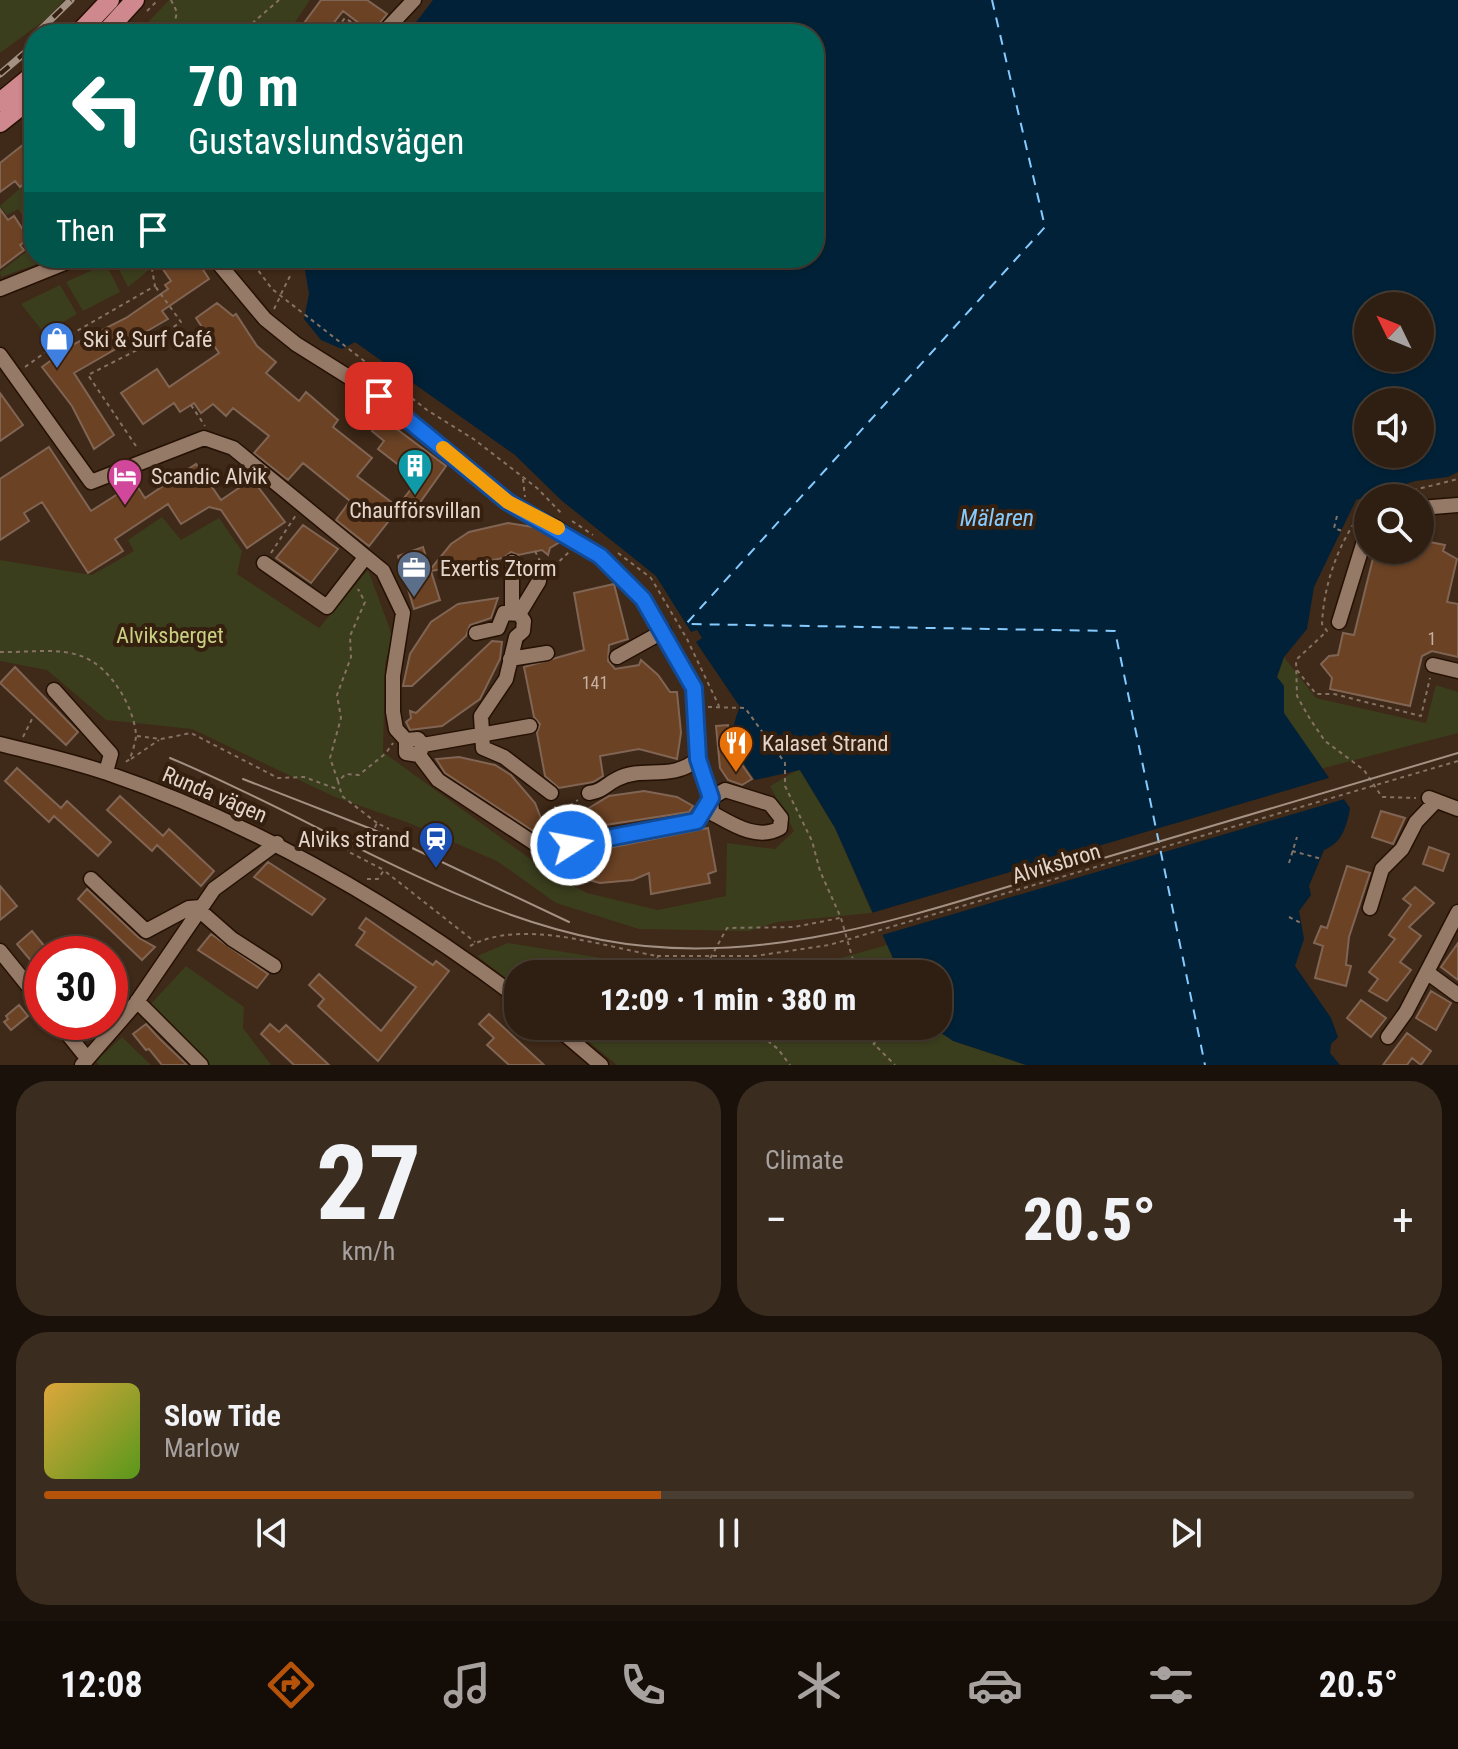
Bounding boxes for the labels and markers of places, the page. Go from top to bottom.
shop icon: Ski & Surf Café [38,320,76,370]
place label: Ski & Surf Café [83,327,212,352]
pin [345,362,413,430]
building icon: Chaufförsvillan [396,447,434,497]
hotel icon: Scandic Alvik [106,457,144,507]
place label: Scandic Alvik [151,464,267,489]
place label: Chaufförsvillan [349,498,481,523]
office icon: Exertis Ztorm [395,549,433,599]
place label: Exertis Ztorm [440,556,557,581]
restaurant icon: Kalaset Strand [717,724,755,774]
place label: Kalaset Strand [762,731,888,756]
station icon: Alviks strand [417,820,455,870]
place label: Alviks strand [298,827,410,852]

